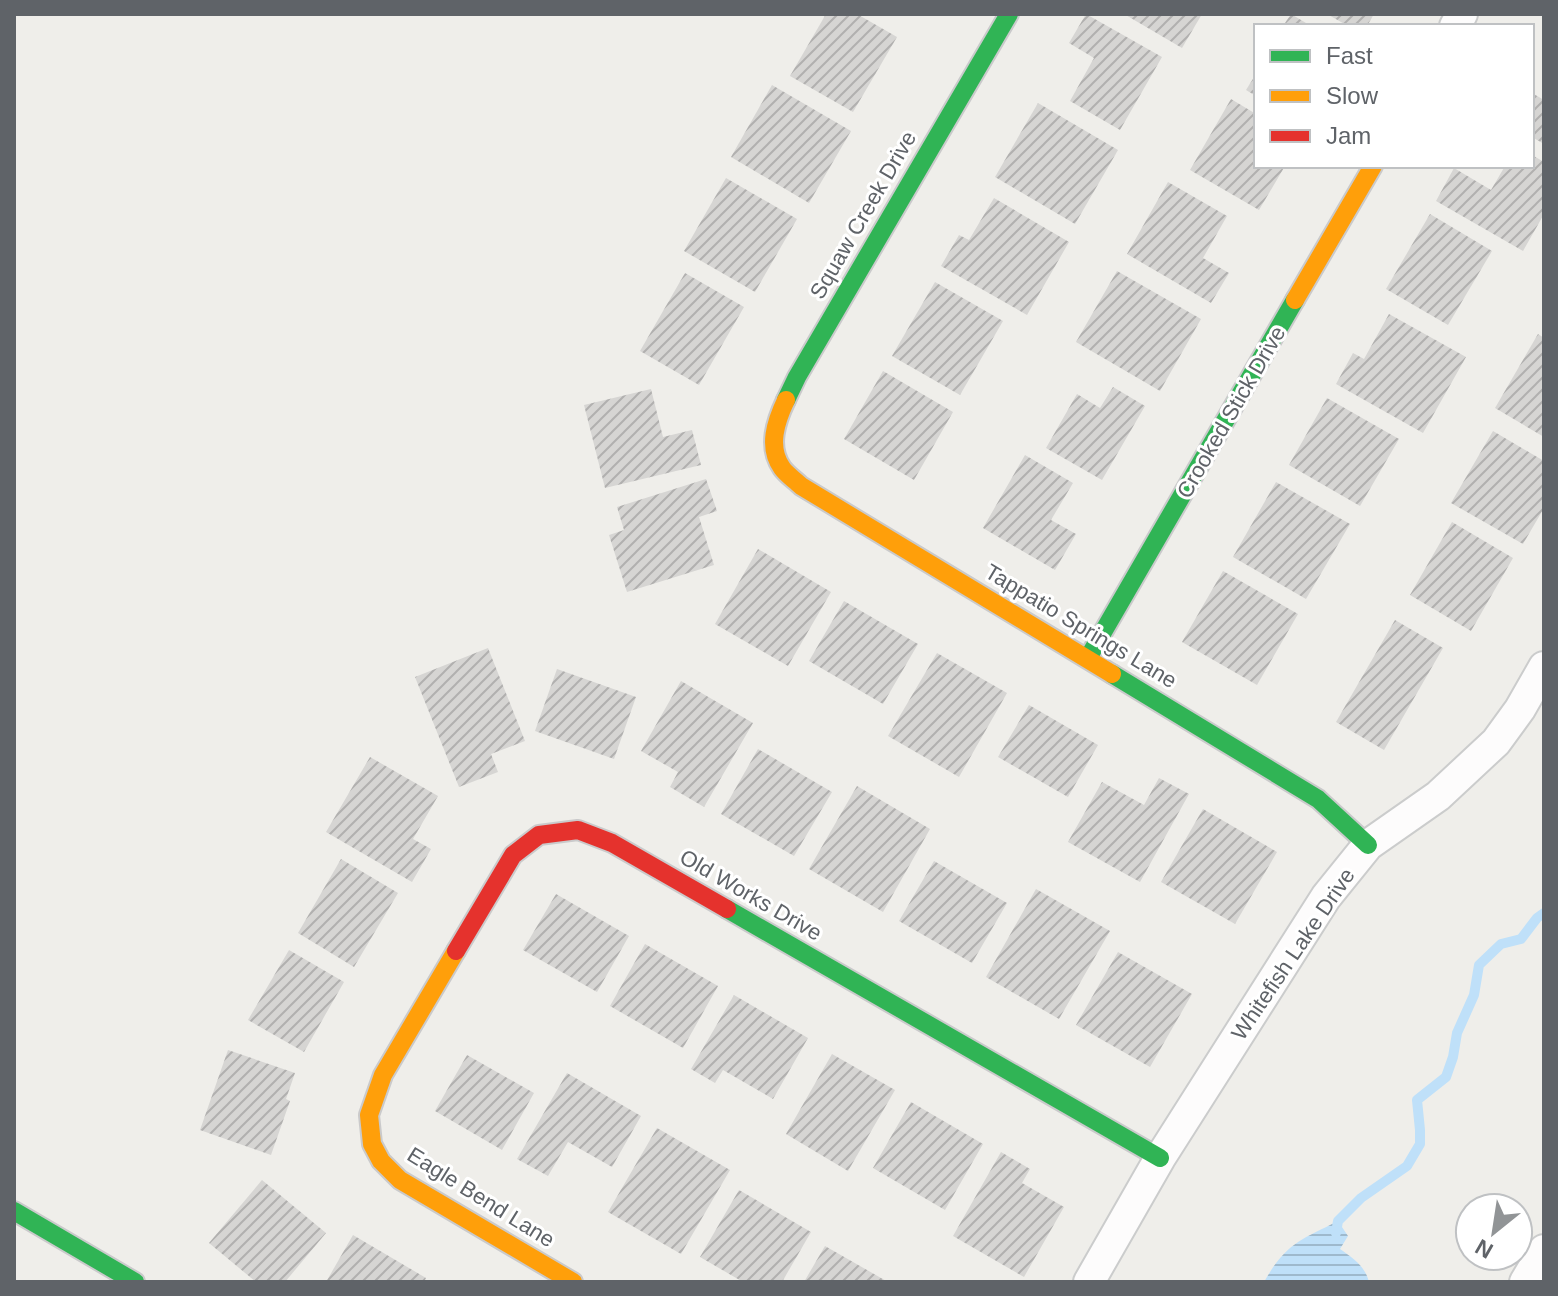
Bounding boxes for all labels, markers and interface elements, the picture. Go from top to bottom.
legend [1254,24,1534,168]
text: Fast [1326,42,1373,69]
text: Slow [1326,82,1379,109]
text: Jam [1326,122,1371,149]
street label: Squaw Creek Drive [805,127,921,303]
street label: Crooked Stick Drive [1172,322,1290,502]
street label: Tappatio Springs Lane [981,559,1181,693]
street label: Old Works Drive [676,844,826,946]
street label: Whitefish Lake Drive [1226,863,1360,1045]
street label: Eagle Bend Lane [403,1142,559,1252]
north arrow [1454,1192,1534,1272]
text: N [1471,1234,1497,1264]

